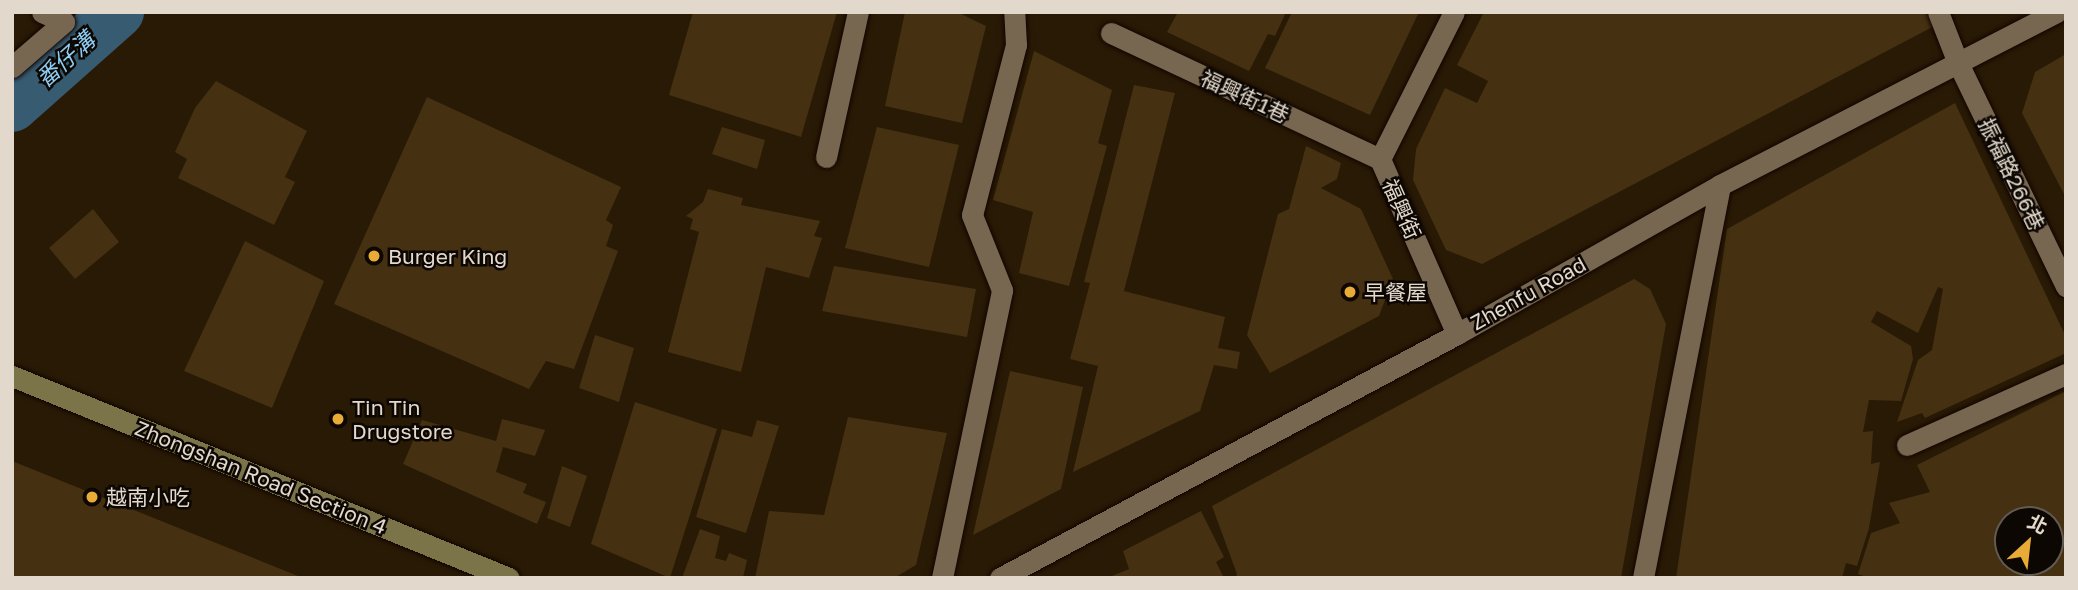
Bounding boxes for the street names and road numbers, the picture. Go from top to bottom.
street label: 福興街1巷 [1197,65,1293,127]
street label: 振福路266巷 [1974,114,2050,234]
street label: 福興街 [1378,175,1426,243]
street label: Zhenfu Road [1466,251,1590,335]
street label: Zhongshan Road Section 4 [131,415,391,539]

